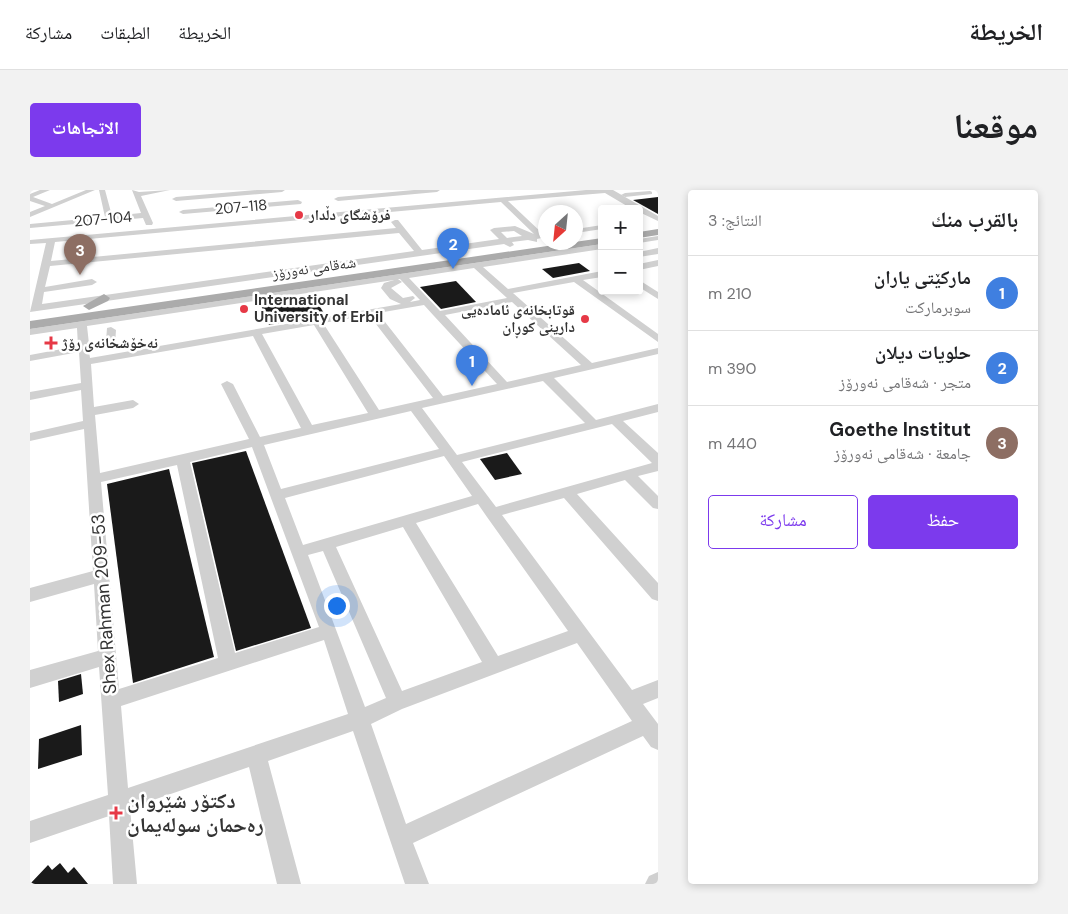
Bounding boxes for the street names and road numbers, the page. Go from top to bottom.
street label: 207-118 [214,195,268,219]
street label: 207-104 [73,207,133,231]
street label: شەقامی نەورۆز [270,252,357,284]
street label: Shex Rahman 209-53 [86,513,122,695]

